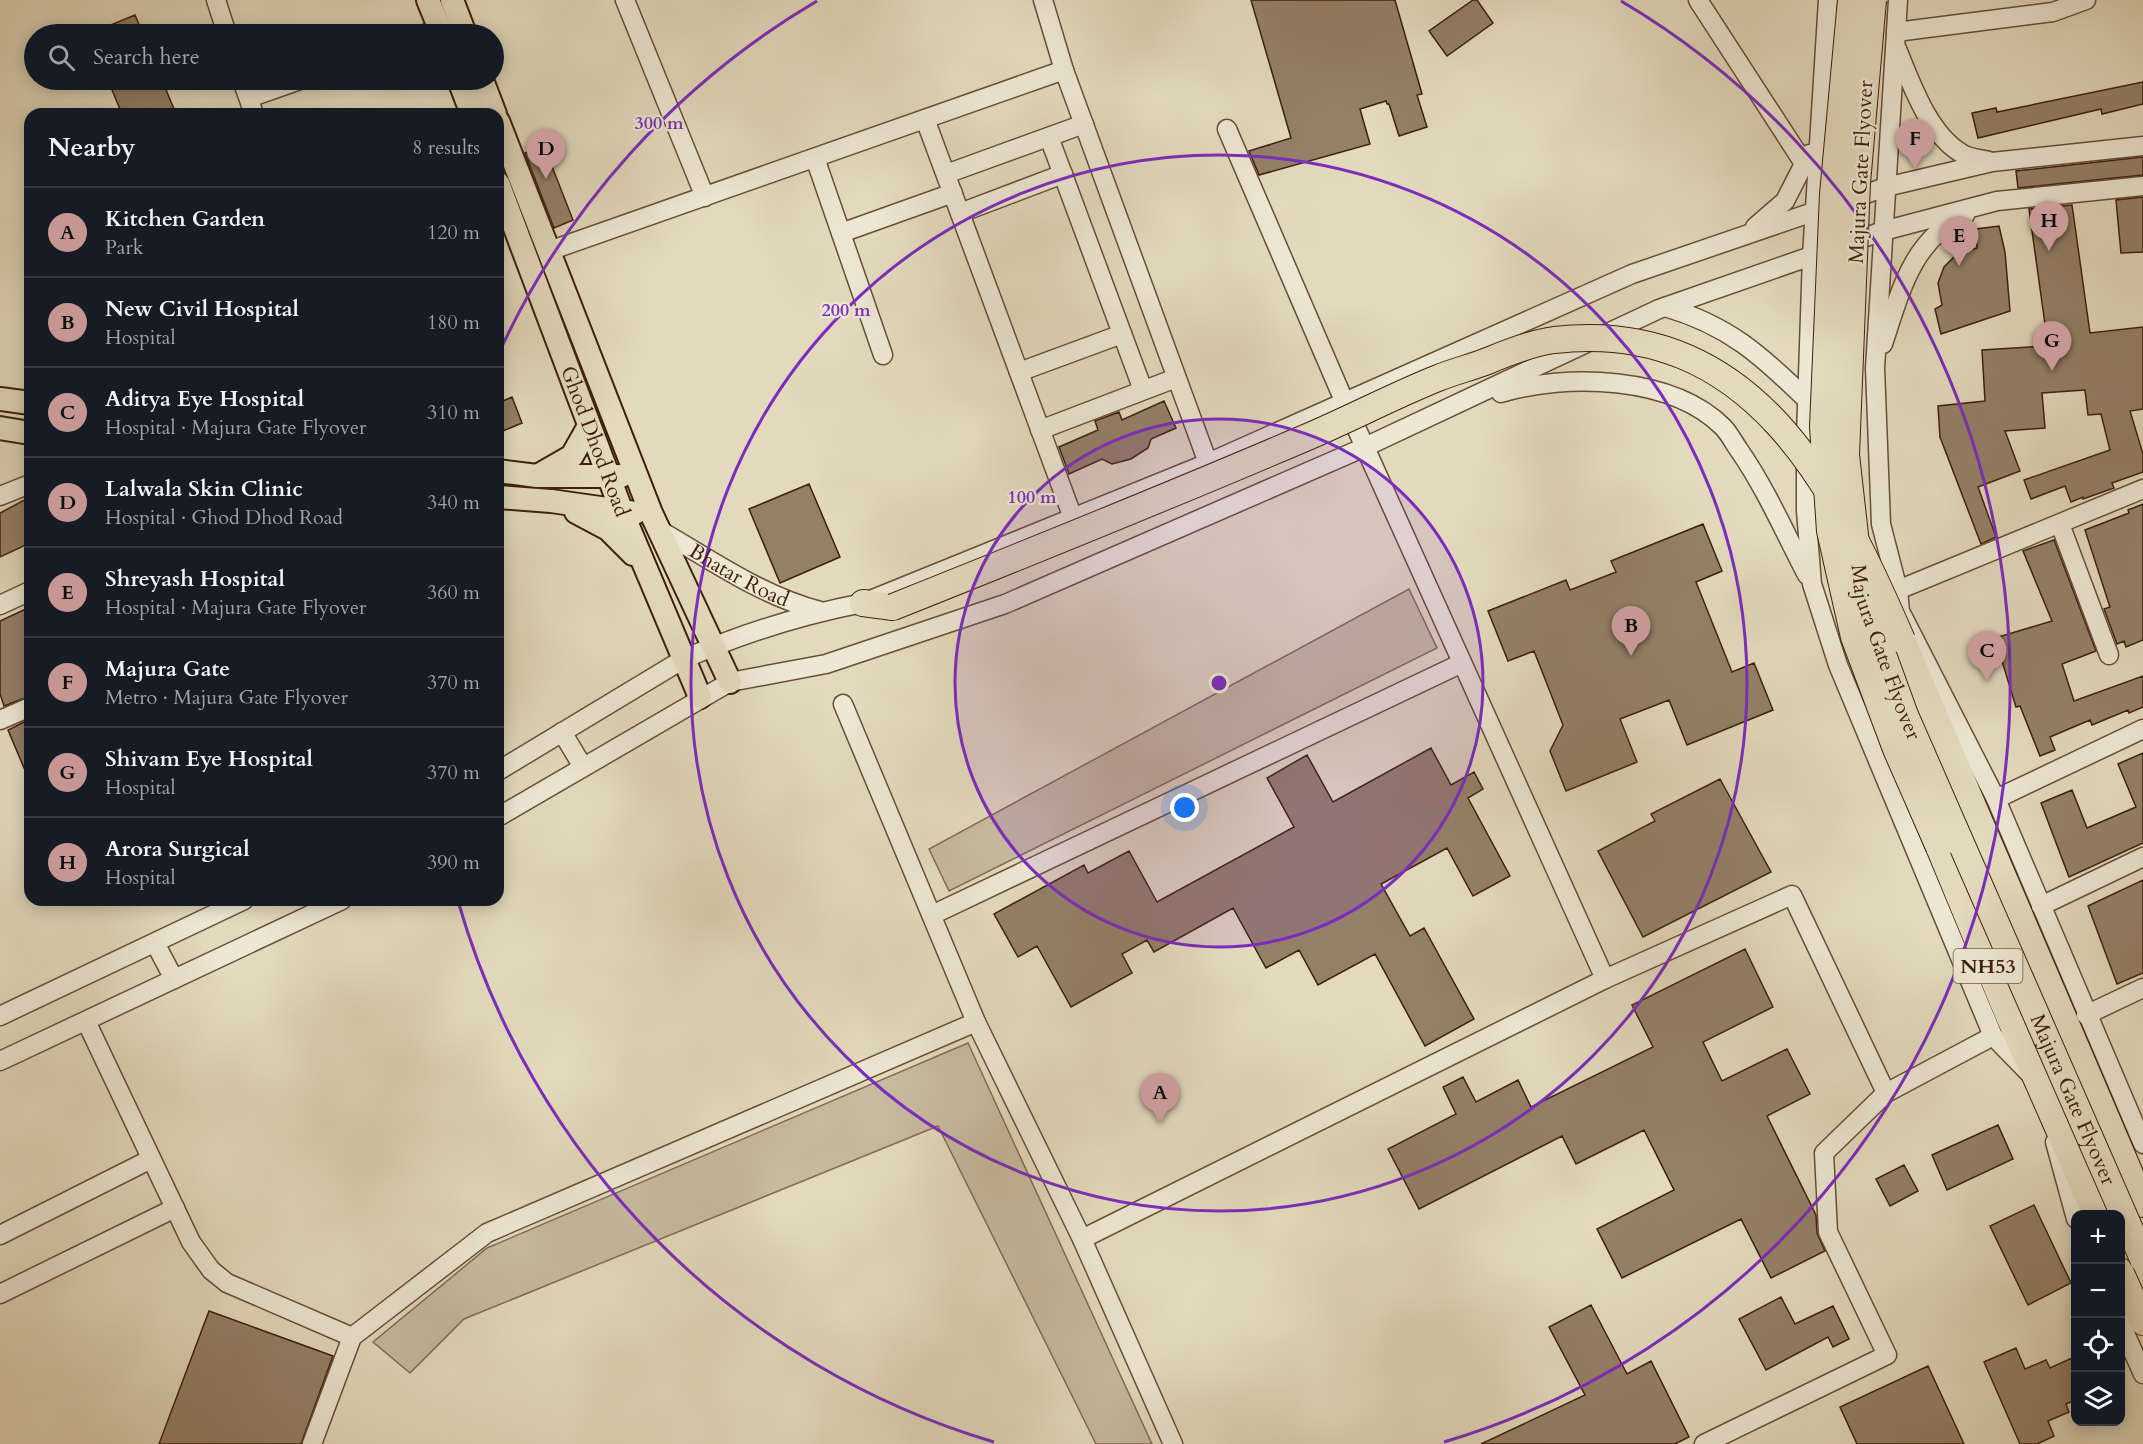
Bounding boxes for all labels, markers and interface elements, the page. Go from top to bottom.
search box [24,24,504,90]
icon: search [45,41,78,74]
text: Search here [93,42,200,72]
street label: Majura Gate Flyover [1842,79,1880,265]
text: 300 m [634,111,684,136]
pin: F [1896,120,1934,169]
text: Nearby [48,130,136,165]
pin: D [526,130,566,179]
text: 8 results [412,134,480,161]
pin: H [2030,202,2068,251]
text: Kitchen Garden [105,204,265,234]
pin: E [1940,216,1978,266]
text: A [60,219,75,246]
text: 120 m [427,219,480,246]
text: Park [105,234,143,261]
text: New Civil Hospital [105,294,299,324]
text: 200 m [821,298,871,323]
text: B [60,309,75,336]
text: 180 m [427,309,480,336]
pin: G [2032,322,2072,371]
text: Hospital [105,324,176,351]
street label: Ghod Dhod Road [554,362,637,521]
text: Aditya Eye Hospital [105,384,304,414]
text: C [60,399,75,426]
text: 310 m [427,399,480,426]
text: Hospital · Majura Gate Flyover [105,414,366,441]
text: Lalwala Skin Clinic [105,474,303,504]
text: 100 m [1007,485,1057,510]
text: D [59,489,76,516]
text: 340 m [427,489,480,516]
text: Hospital · Ghod Dhod Road [105,504,343,531]
street label: Bhatar Road [684,536,794,614]
street label: Majura Gate Flyover [1844,563,1929,744]
text: Shreyash Hospital [105,564,285,594]
text: E [61,579,74,606]
text: 360 m [427,579,480,606]
text: Hospital · Majura Gate Flyover [105,594,366,621]
pin: B [1612,606,1650,656]
pin: C [1968,632,2006,681]
text: Majura Gate [105,654,230,684]
text: F [62,669,73,696]
text: 370 m [427,669,480,696]
centre of rings [1209,673,1229,693]
text: Metro · Majura Gate Flyover [105,684,348,711]
text: Shivam Eye Hospital [105,744,313,774]
text: G [59,759,76,786]
text: 370 m [427,759,480,786]
text: Hospital [105,774,176,801]
your location [1170,793,1199,822]
text: Arora Surgical [105,834,250,864]
text: H [59,849,76,876]
text: 390 m [427,849,480,876]
text: Hospital [105,864,176,891]
road number: NH53 [1954,949,2022,983]
street label: Majura Gate Flyover [2023,1009,2123,1190]
pin: A [1140,1074,1180,1123]
map controls [2071,1210,2125,1426]
button: + [2071,1210,2125,1264]
button: − [2071,1264,2125,1318]
button: locate [2071,1318,2125,1372]
button: layers [2071,1372,2125,1426]

